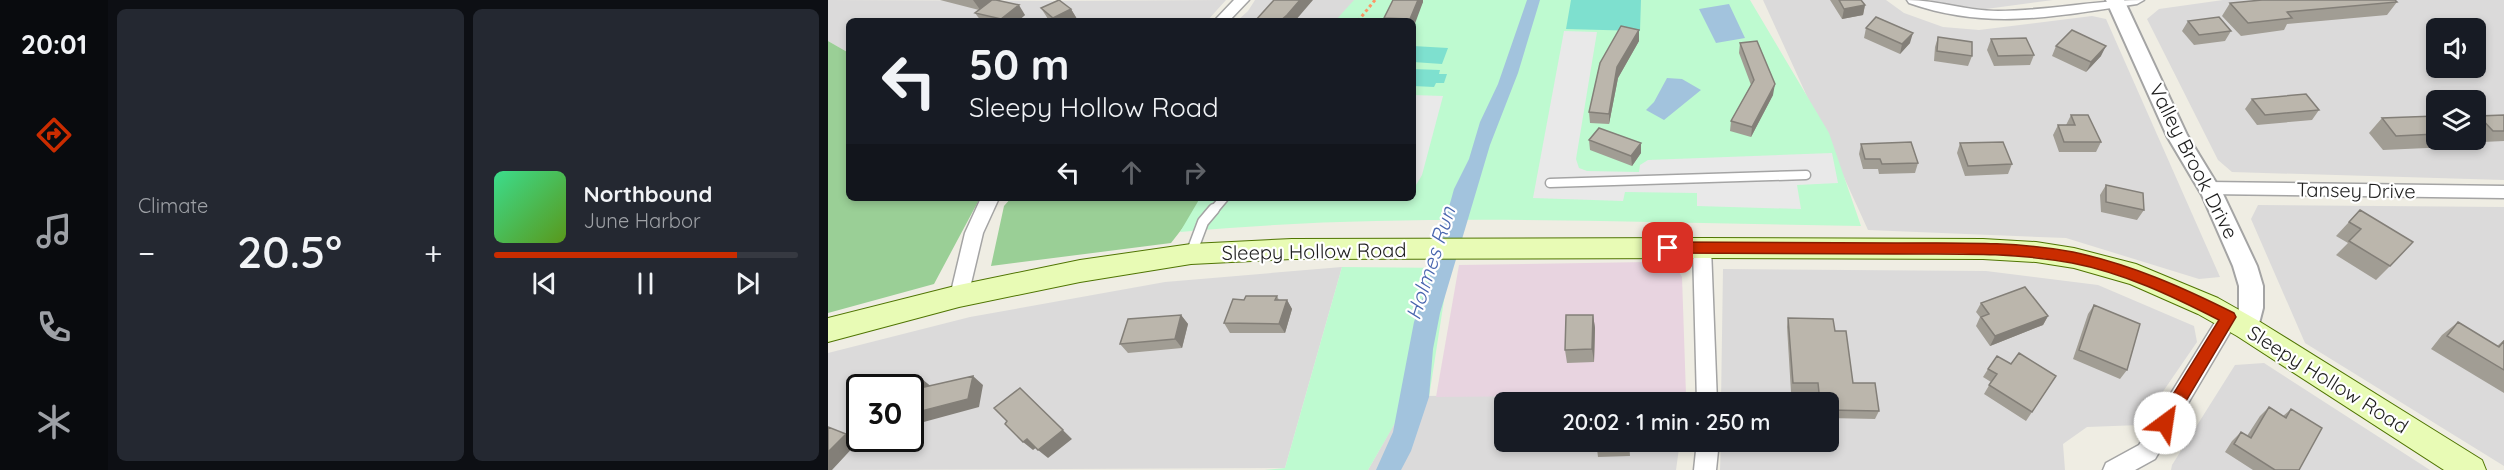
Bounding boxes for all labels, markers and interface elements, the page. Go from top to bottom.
map controls [2426,18,2486,150]
button: sound [2426,18,2486,78]
text: 20:01 [21,27,87,61]
text: 50 m [969,38,1069,91]
icon: left [870,42,948,120]
street label: Valley Brook Drive [2144,79,2244,243]
text: Sleepy Hollow Road [969,90,1219,124]
button: layers [2426,90,2486,150]
icon: directions [33,114,75,156]
icon: left [1052,156,1085,189]
icon: ahead [1115,156,1148,189]
icon: right [1178,156,1211,189]
street label: Tansey Drive [2296,176,2416,204]
text: Northbound [584,180,712,208]
text: Climate [138,193,208,218]
water label: Holmes Run [1400,202,1461,323]
text: June Harbor [584,208,701,233]
icon: music [33,210,75,252]
pin [1642,222,1693,273]
text: 20.5° [237,223,342,279]
icon: arrive [1651,231,1684,264]
text: − [138,232,155,273]
text: + [424,232,442,273]
street label: Sleepy Hollow Road [1221,237,1407,265]
icon: previous [528,267,561,300]
icon: pause [629,267,662,300]
icon: next [731,267,764,300]
icon: phone [33,306,75,348]
street label: Sleepy Hollow Road [2243,319,2413,439]
speed limit sign: 30 [846,374,924,452]
position arrow [2133,391,2197,455]
icon: climate [33,401,75,443]
text: 20:02 · 1 min · 250 m [1562,408,1771,436]

